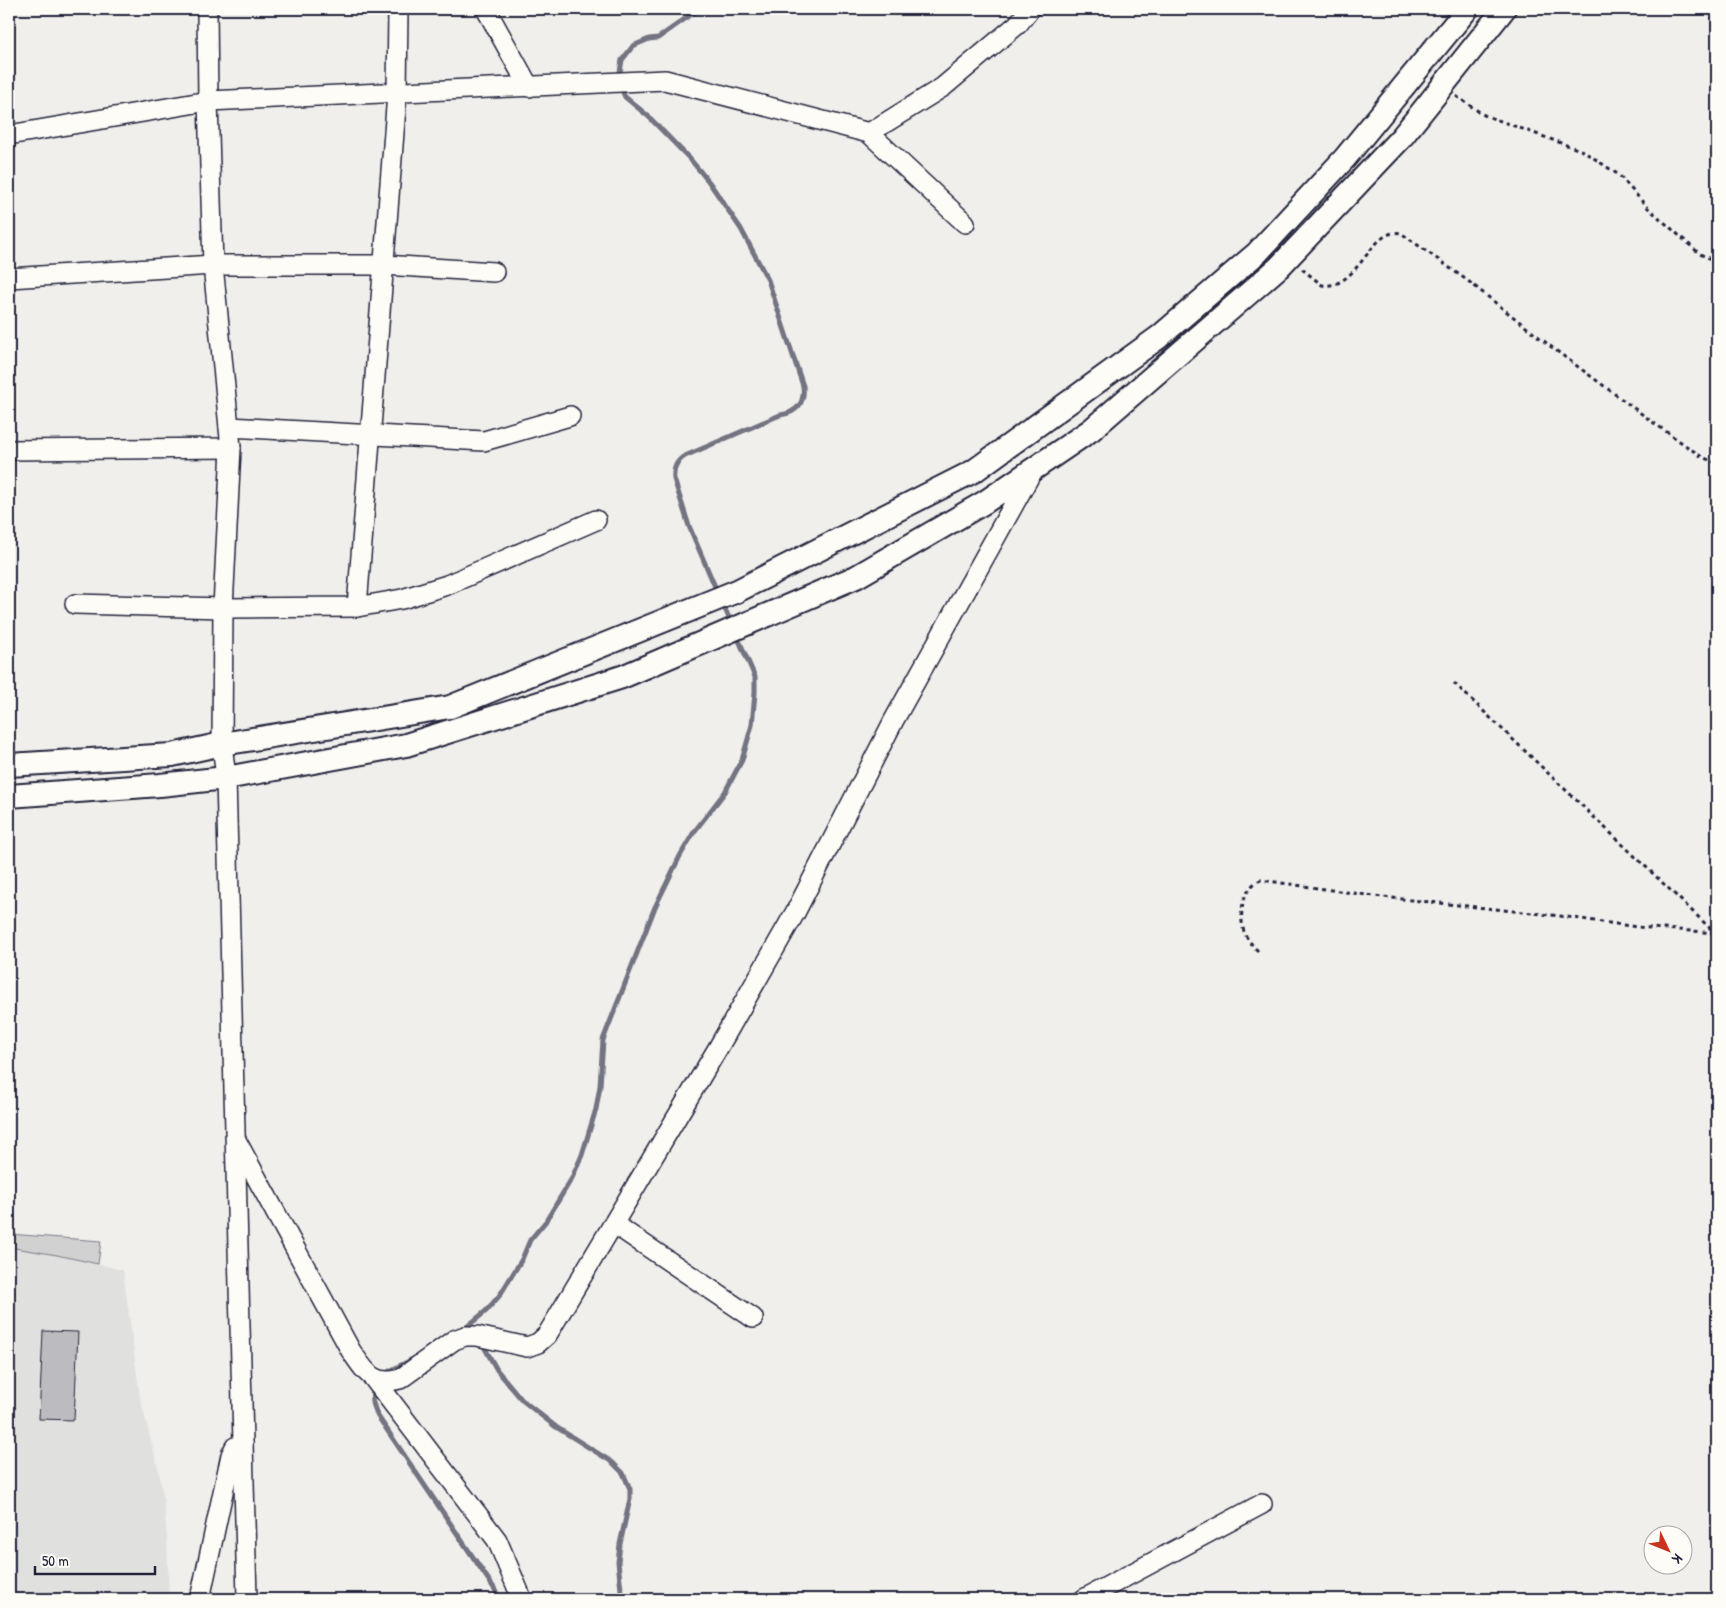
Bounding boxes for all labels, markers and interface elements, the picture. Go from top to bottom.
north arrow [1644,1526,1694,1576]
scale bar [35,1543,155,1575]
text: 50 m [42,1550,69,1571]
text: K [1668,1550,1687,1569]

